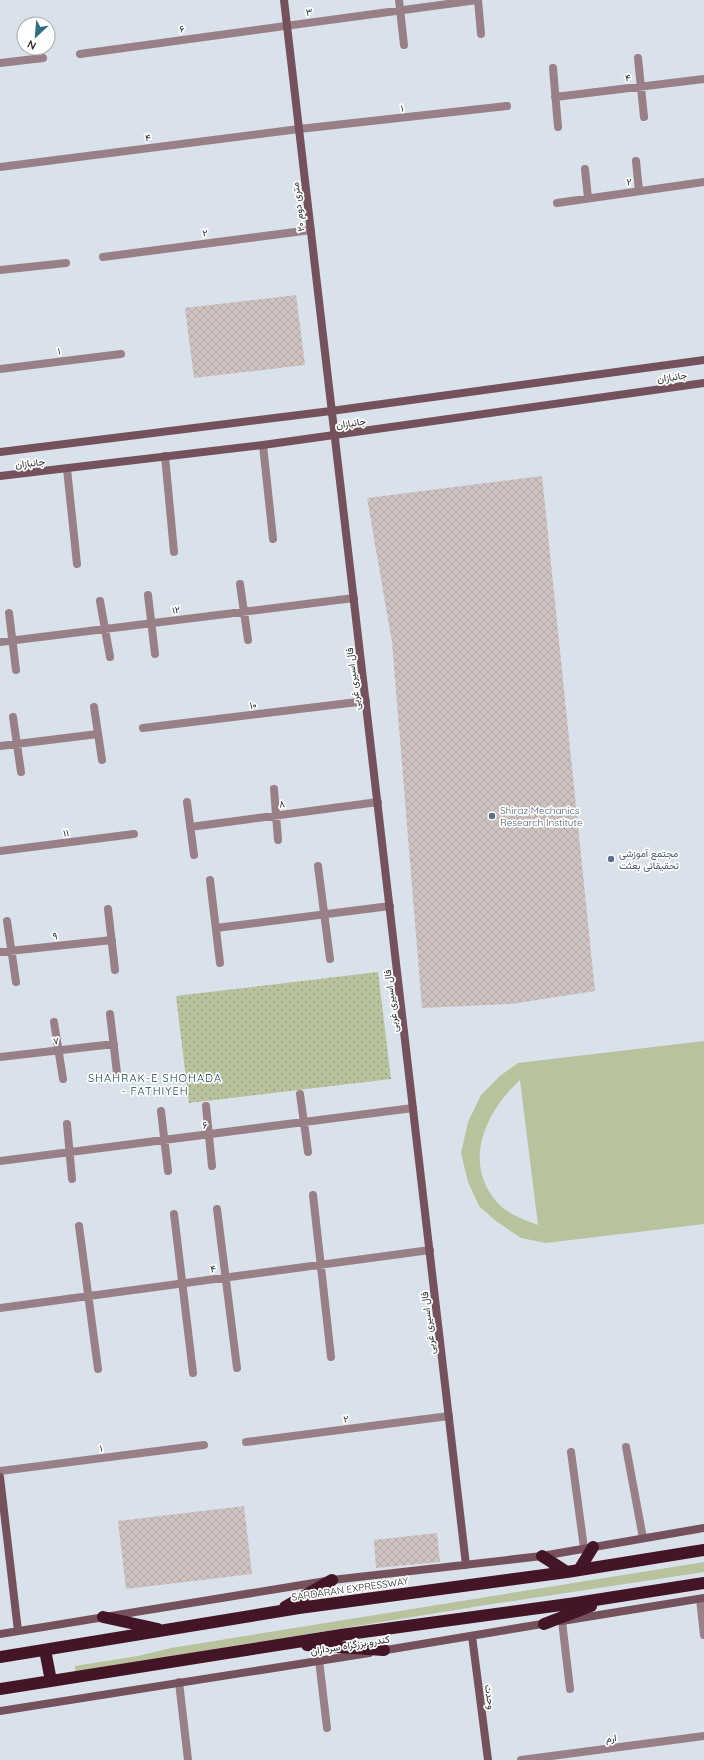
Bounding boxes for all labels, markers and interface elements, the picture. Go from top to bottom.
street label: ۳ [305,5,313,19]
north arrow [16,16,56,56]
street label: ۶ [179,22,185,36]
text: N [25,37,38,53]
street label: ۴ [624,71,632,85]
street label: ۱ [400,101,404,115]
street label: ۴ [144,131,152,145]
street label: ۲ [626,175,632,189]
street label: ۲۰ متری دوم [289,181,307,233]
street label: ۲ [202,226,208,240]
street label: ۱ [57,344,61,358]
street label: جانبازان [656,368,688,386]
street label: جانبازان [335,414,367,432]
street label: جانبازان [14,455,46,471]
street label: ۱۲ [171,603,181,617]
street label: فال اسیری غربی [343,646,363,711]
street label: ۱۰ [249,698,257,712]
street label: ۸ [278,797,286,811]
place label: Shiraz Mechanics Research Institute [500,804,583,829]
marker: Shiraz Mechanics Research Institute [487,811,497,821]
street label: ۱۱ [62,826,70,840]
place label: مجتمع آموزشی تحقیقاتی بعثت [619,847,679,872]
marker: مجتمع آموزشی تحقیقاتی بعثت [606,854,616,864]
street label: ۹ [52,929,58,943]
street label: فال اسیری غربی [381,968,401,1033]
street label: ۷ [52,1034,60,1048]
district label: SHAHRAK-E SHOHADA - FATHIYEH [88,1071,222,1098]
street label: ۶ [202,1118,208,1132]
street label: ۴ [209,1262,217,1276]
street label: فال اسیری غربی [418,1290,438,1355]
street label: ۲ [343,1412,349,1426]
street label: ۱ [99,1441,103,1455]
street label: SARDARAN EXPRESSWAY [291,1574,410,1604]
street label: کندرو بزرگراه سرداران [309,1632,391,1658]
street label: وحدت [482,1684,498,1710]
street label: ارم [605,1731,617,1745]

